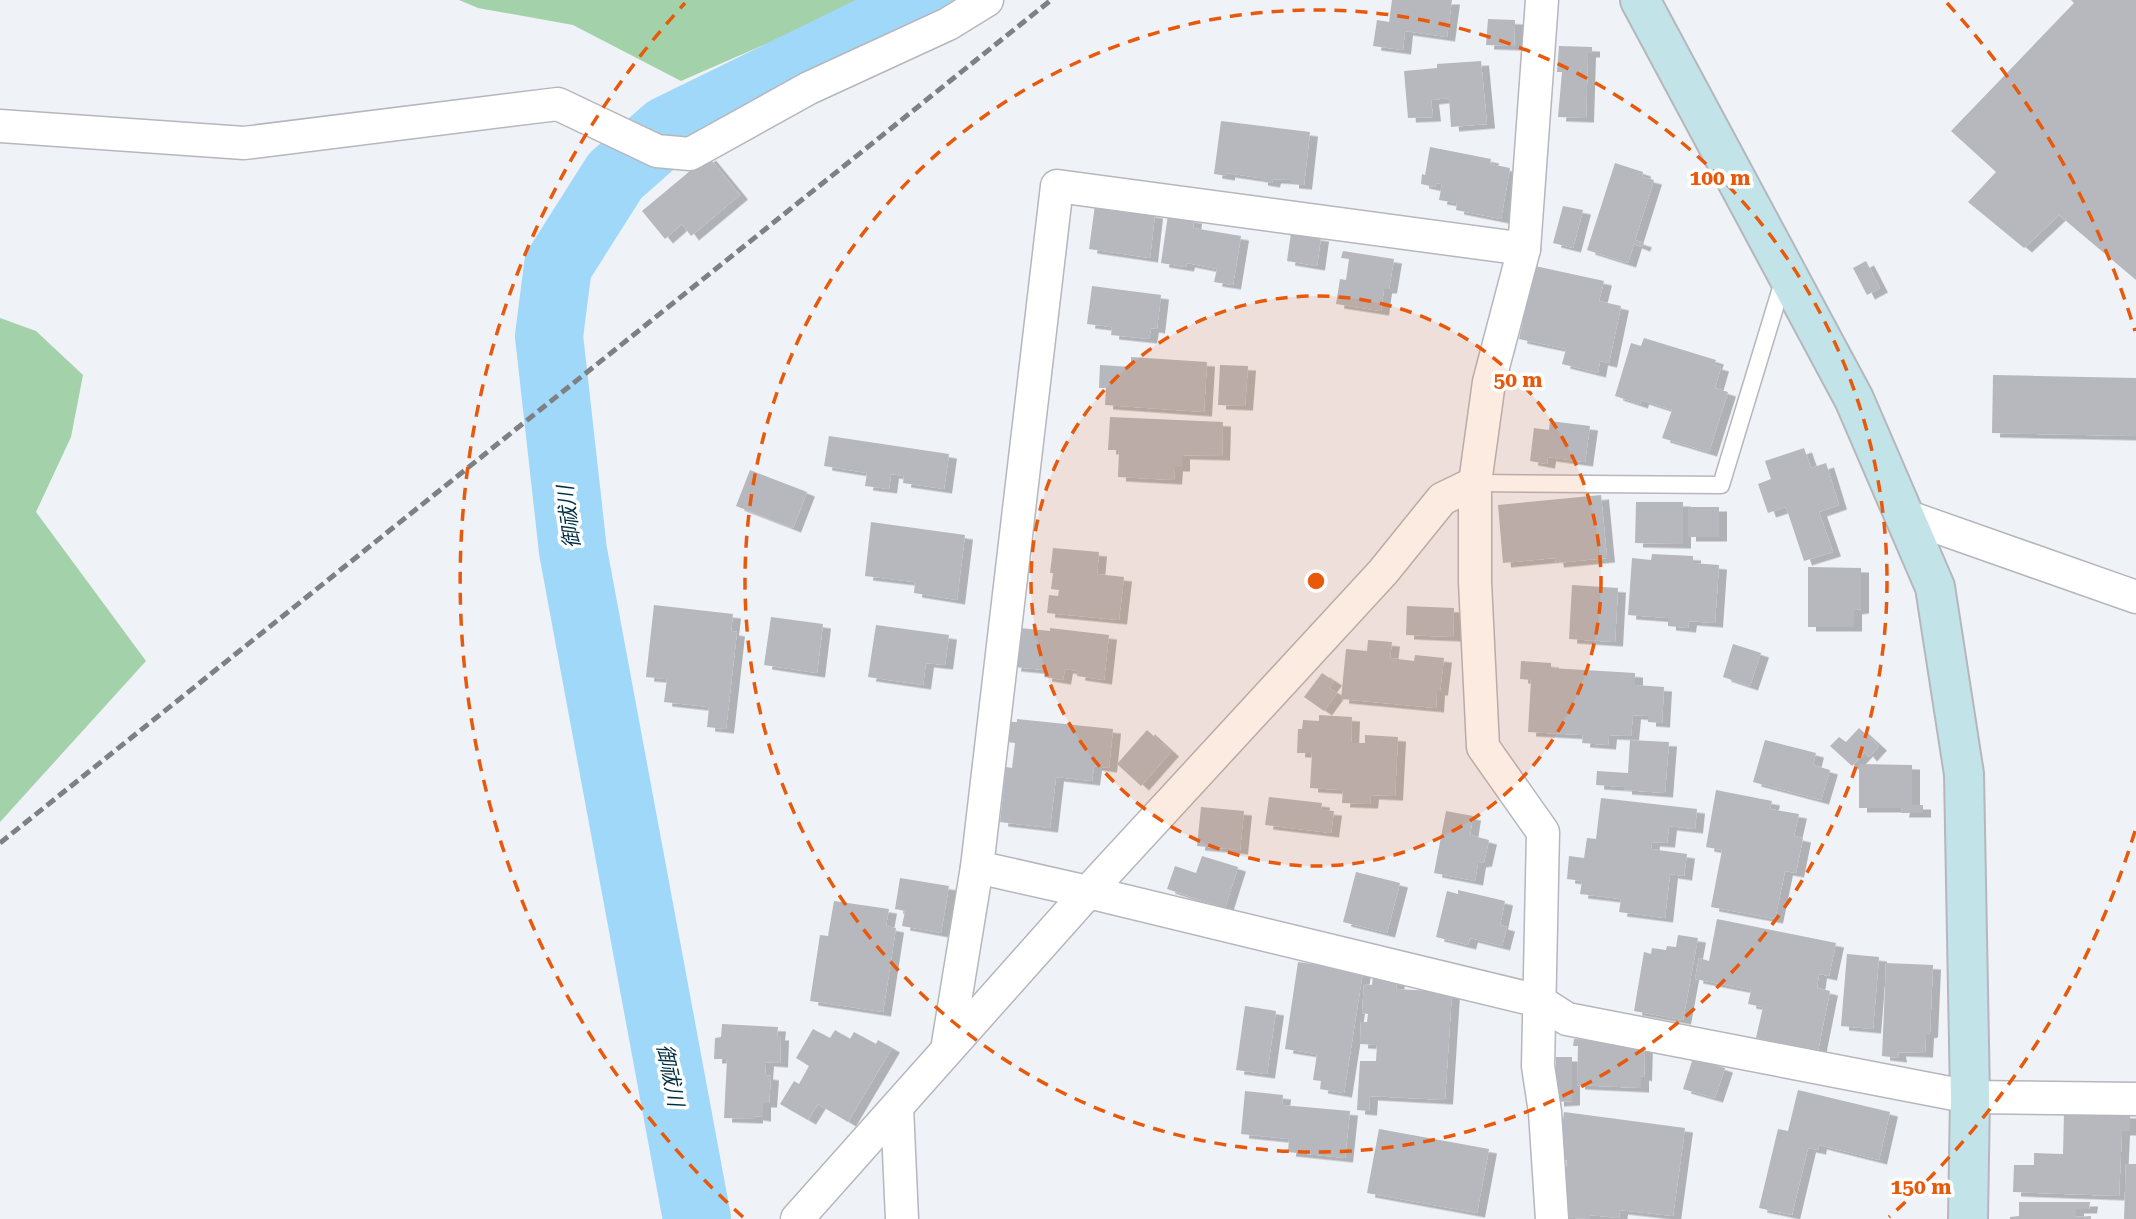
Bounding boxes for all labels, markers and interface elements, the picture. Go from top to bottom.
text: 100 m [1690,166,1750,190]
text: 50 m [1493,368,1543,392]
water label: 御祓川 [553,482,585,550]
centre of rings [1304,569,1328,593]
water label: 御祓川 [652,1042,688,1110]
text: 150 m [1891,1175,1951,1199]

